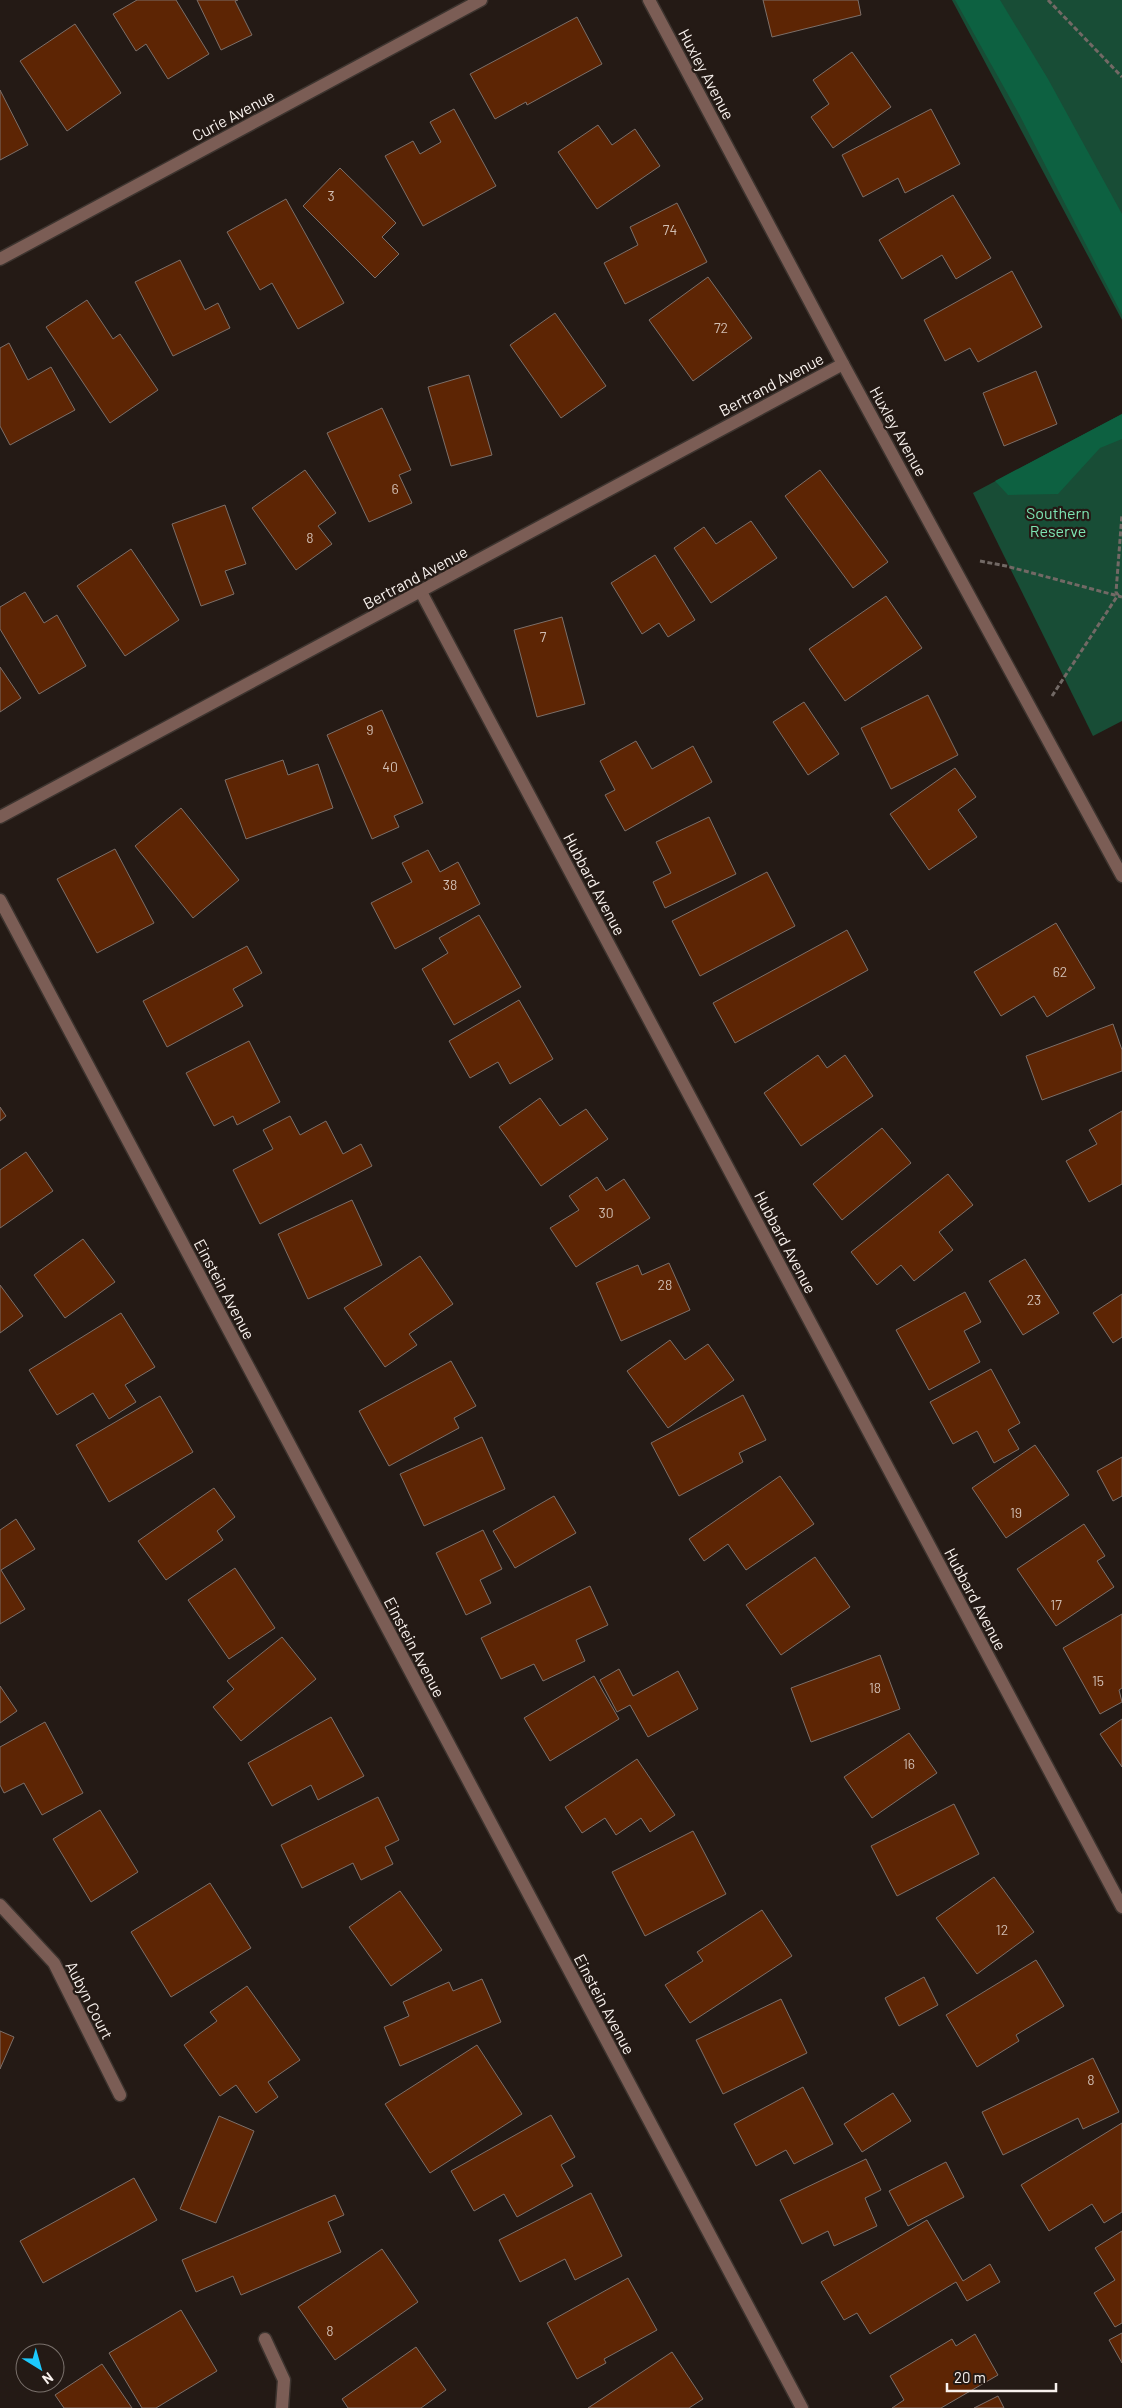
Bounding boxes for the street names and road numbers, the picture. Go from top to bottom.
street label: Huxley Avenue [675,25,739,123]
street label: Curie Avenue [188,85,278,145]
street label: Bertrand Avenue [715,348,827,420]
street label: Huxley Avenue [866,383,932,479]
street label: Bertrand Avenue [359,541,471,613]
street label: Hubbard Avenue [560,830,630,938]
street label: Hubbard Avenue [751,1188,821,1296]
street label: Einstein Avenue [191,1236,259,1342]
street label: Hubbard Avenue [941,1545,1011,1653]
street label: Einstein Avenue [381,1594,449,1700]
street label: Einstein Avenue [571,1951,639,2057]
street label: Aubyn Court [62,1958,118,2042]

